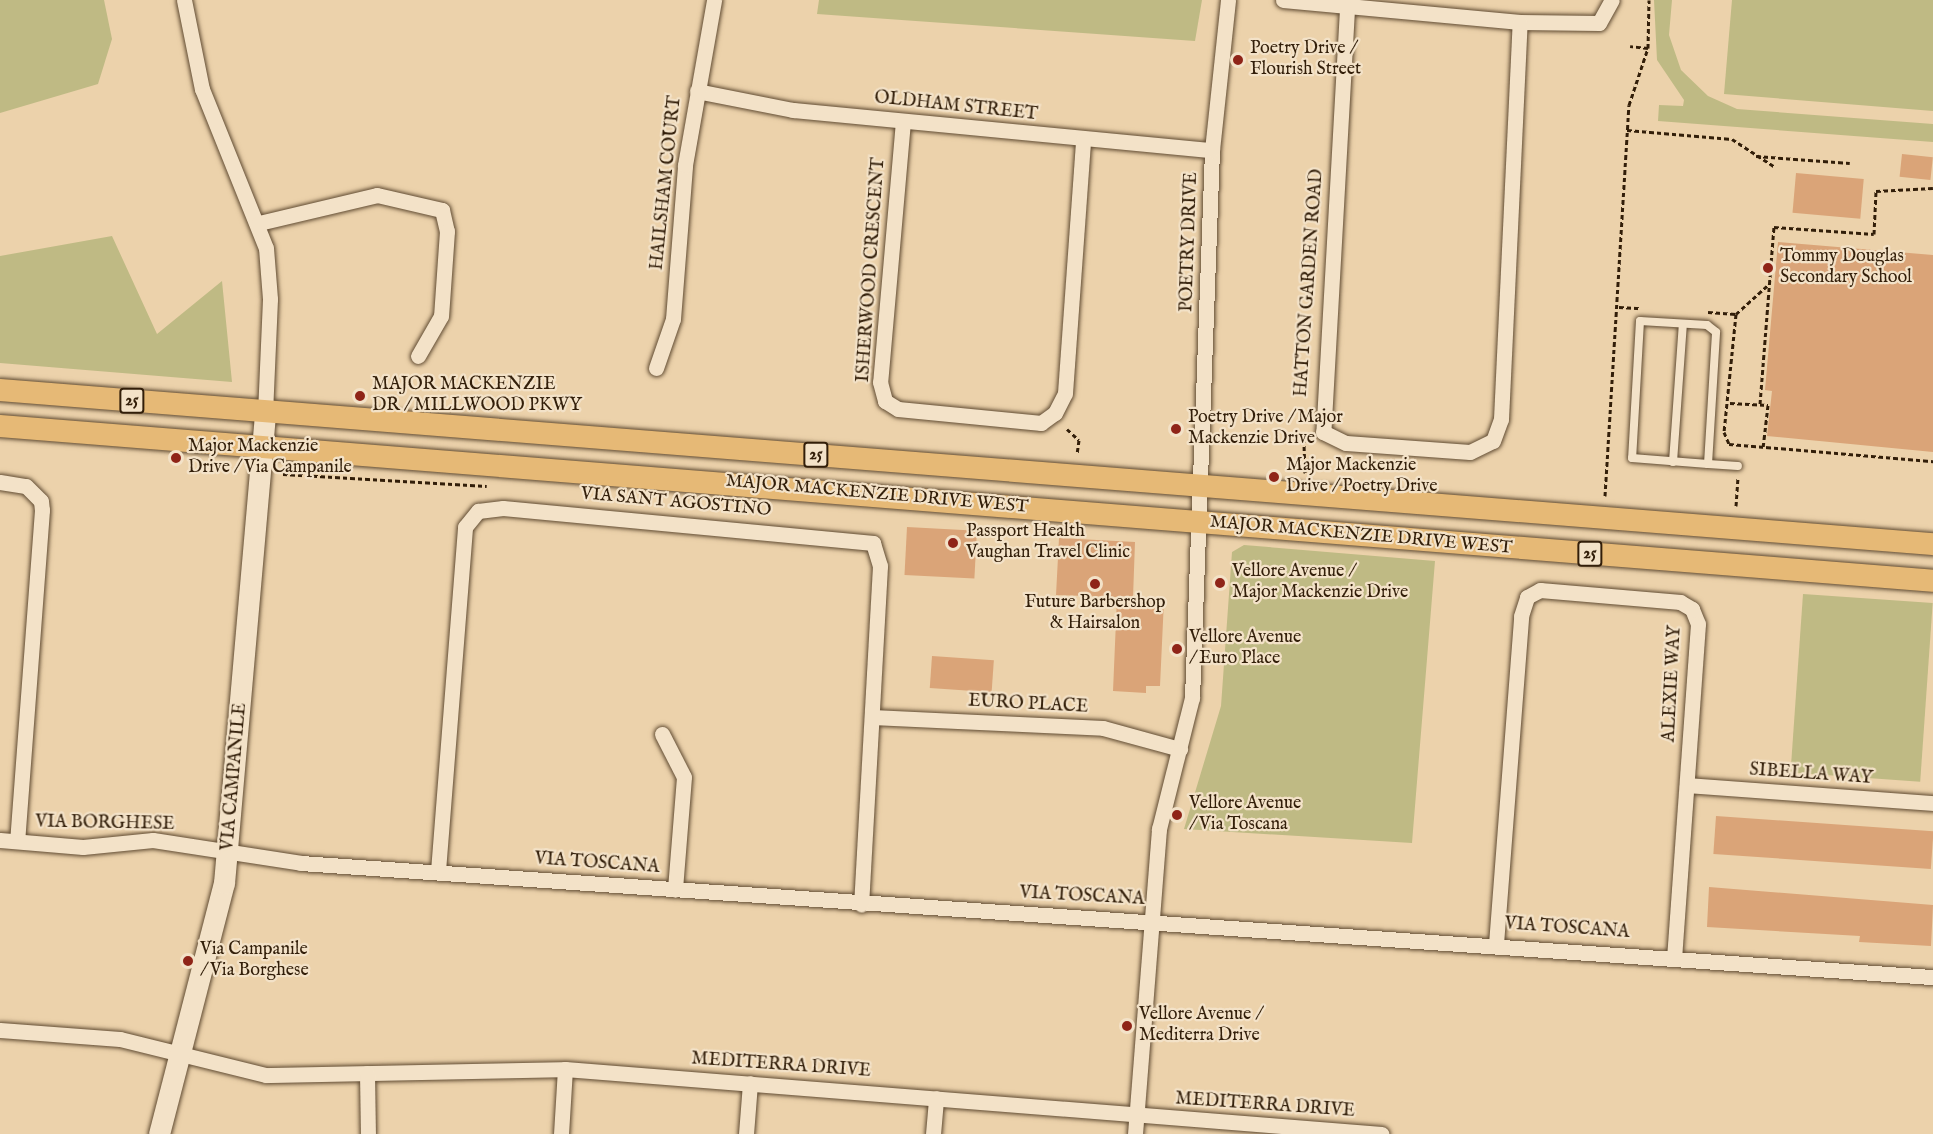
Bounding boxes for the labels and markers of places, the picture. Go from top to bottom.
place label: Poetry Drive / Flourish Street [1250,39,1361,82]
marker: Poetry Drive / Flourish Street [1231,53,1245,67]
place label: Tommy Douglas Secondary School [1780,247,1912,290]
marker: Tommy Douglas Secondary School [1761,261,1775,275]
place label: MAJOR MACKENZIE DR / MILLWOOD PKWY [372,375,582,418]
marker: MAJOR MACKENZIE DR / MILLWOOD PKWY [353,389,367,403]
place label: Poetry Drive / Major Mackenzie Drive [1188,408,1343,450]
marker: Poetry Drive / Major Mackenzie Drive [1169,422,1183,436]
place label: Major Mackenzie Drive / Via Campanile [188,437,352,480]
marker: Major Mackenzie Drive / Via Campanile [169,451,183,465]
place label: Major Mackenzie Drive / Poetry Drive [1286,456,1437,498]
marker: Major Mackenzie Drive / Poetry Drive [1267,470,1281,484]
place label: Passport Health Vaughan Travel Clinic [966,522,1130,564]
marker: Passport Health Vaughan Travel Clinic [944,534,962,552]
place label: Vellore Avenue / Major Mackenzie Drive [1232,562,1408,604]
marker: Vellore Avenue / Major Mackenzie Drive [1213,576,1227,590]
marker: Future Barbershop & Hairsalon [1088,577,1102,591]
place label: Future Barbershop & Hairsalon [1024,593,1166,636]
place label: Vellore Avenue / Euro Place [1189,628,1301,670]
marker: Vellore Avenue / Euro Place [1170,642,1184,656]
place label: Vellore Avenue / Via Toscana [1189,794,1301,836]
marker: Vellore Avenue / Via Toscana [1170,808,1184,822]
place label: Via Campanile / Via Borghese [200,940,309,982]
marker: Via Campanile / Via Borghese [181,954,195,968]
place label: Vellore Avenue / Mediterra Drive [1139,1005,1261,1048]
marker: Vellore Avenue / Mediterra Drive [1120,1019,1134,1033]

